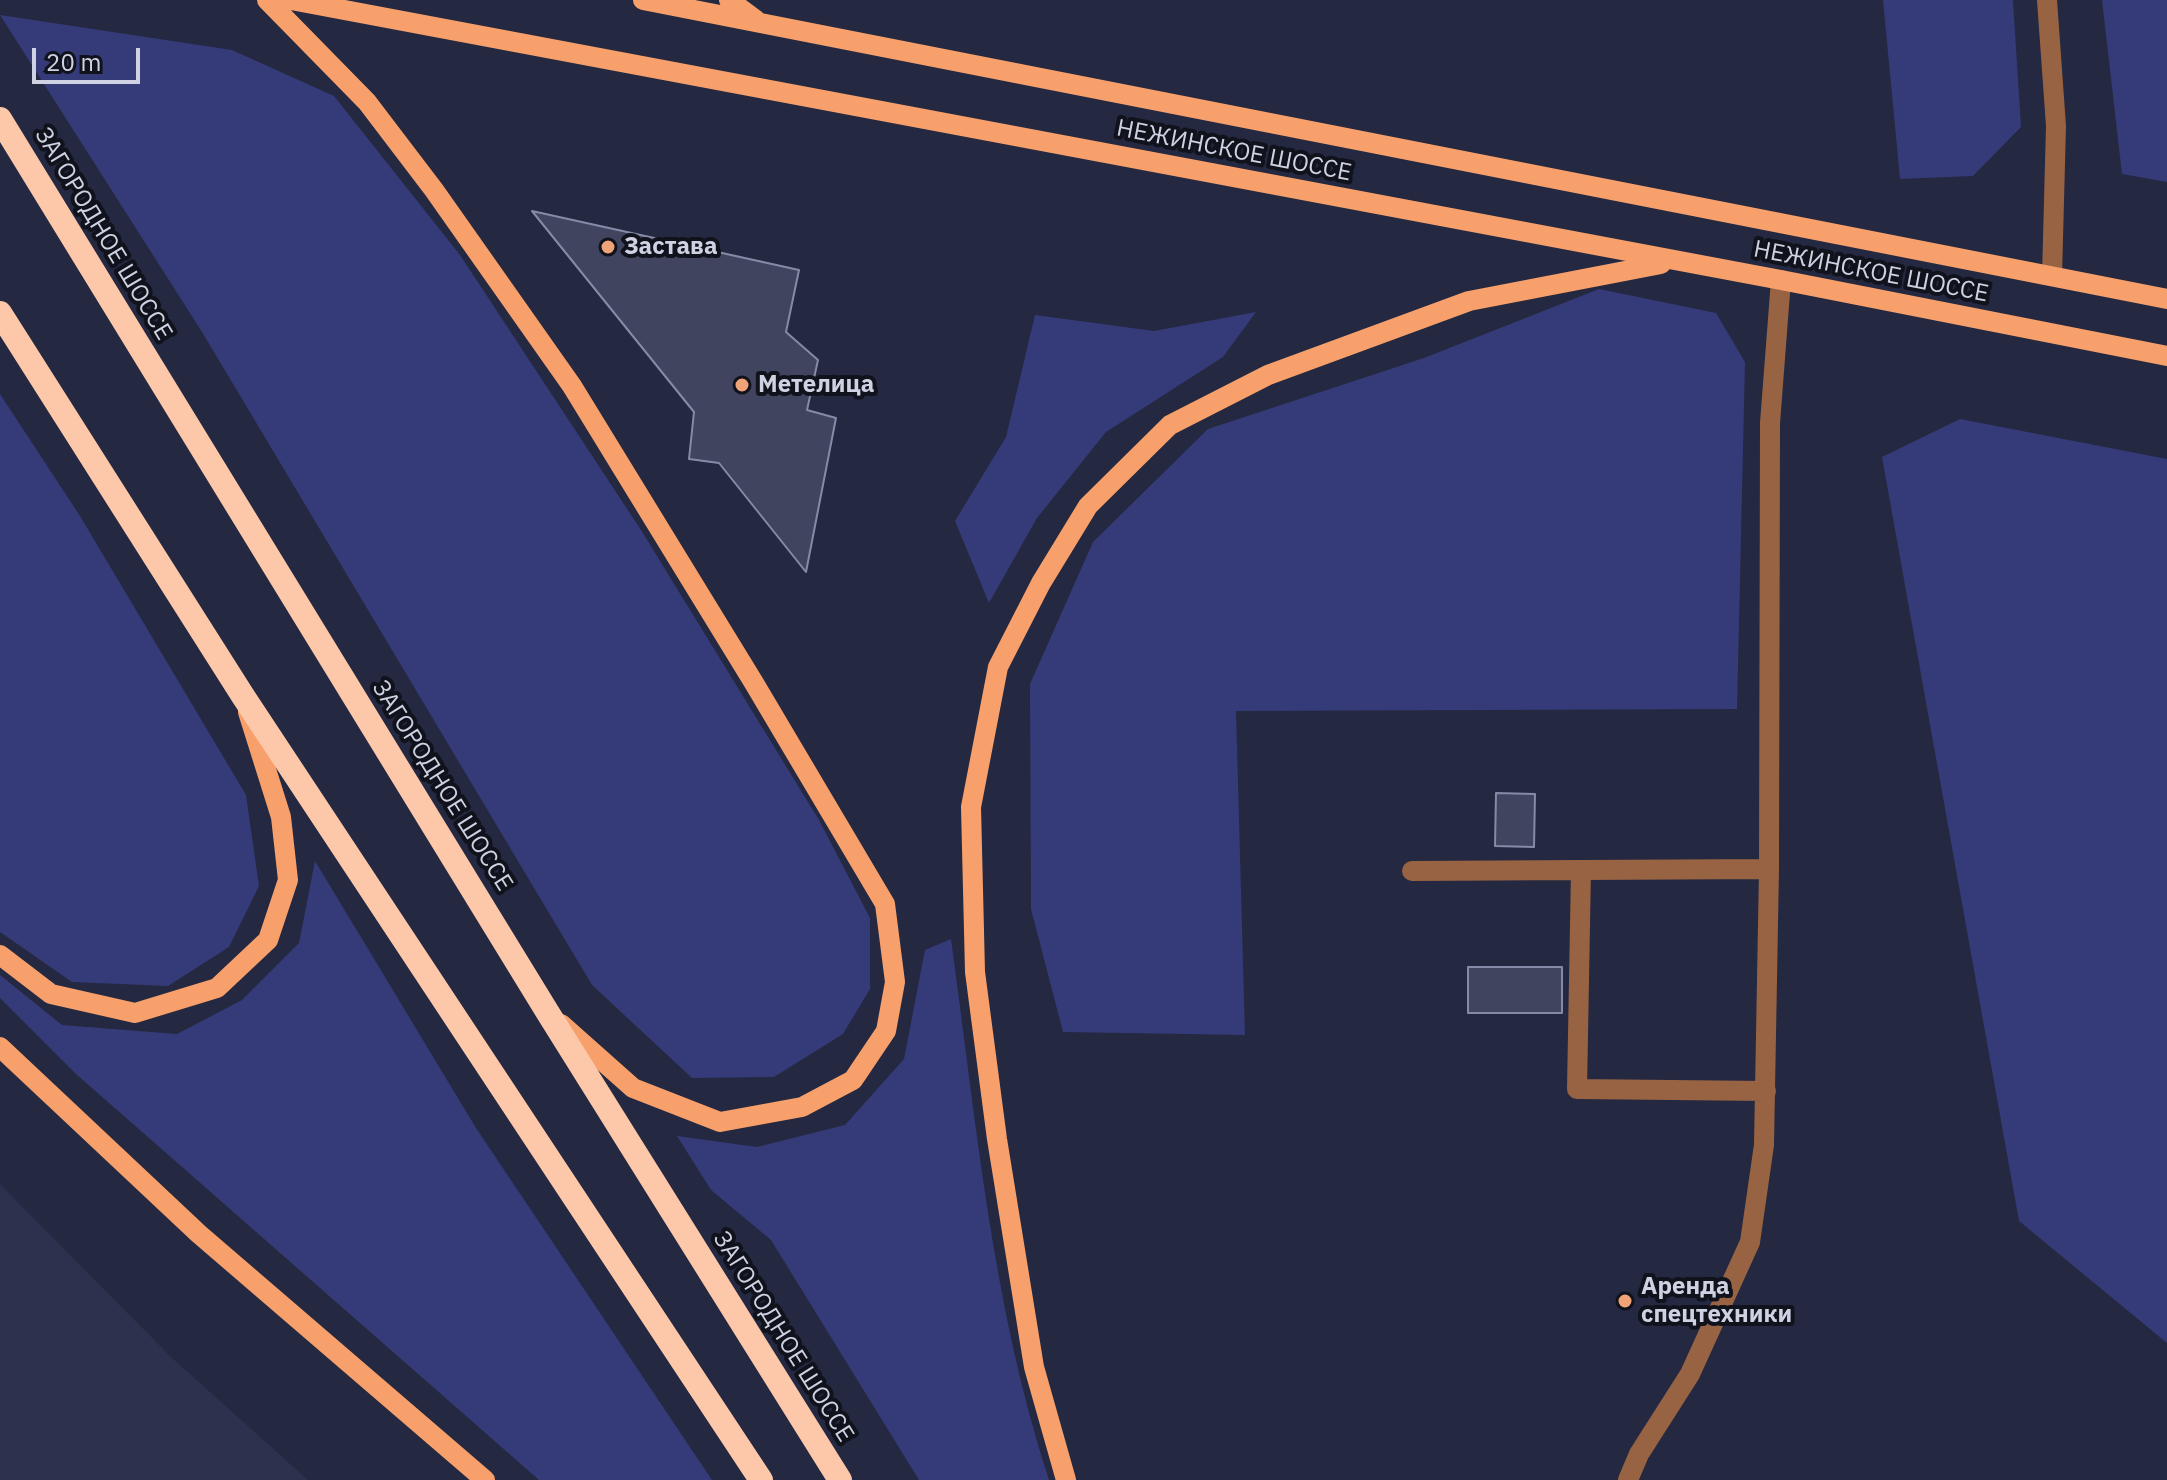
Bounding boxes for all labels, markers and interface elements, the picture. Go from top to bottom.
scale bar [36,32,144,82]
text: 20 m [46,46,101,78]
street label: НЕЖИНСКОЕ ШОССЕ [1114,114,1354,188]
street label: ЗАГОРОДНОЕ ШОССЕ [28,122,178,346]
place label: Застава [624,233,718,261]
street label: НЕЖИНСКОЕ ШОССЕ [1751,235,1991,309]
marker: Застава [599,238,617,256]
place label: Метелица [758,371,874,399]
marker: Метелица [733,376,751,394]
street label: ЗАГОРОДНОЕ ШОССЕ [365,675,519,897]
street label: ЗАГОРОДНОЕ ШОССЕ [706,1226,860,1448]
place label: Аренда спецтехники [1641,1273,1792,1329]
marker: Аренда спецтехники [1616,1292,1634,1310]

